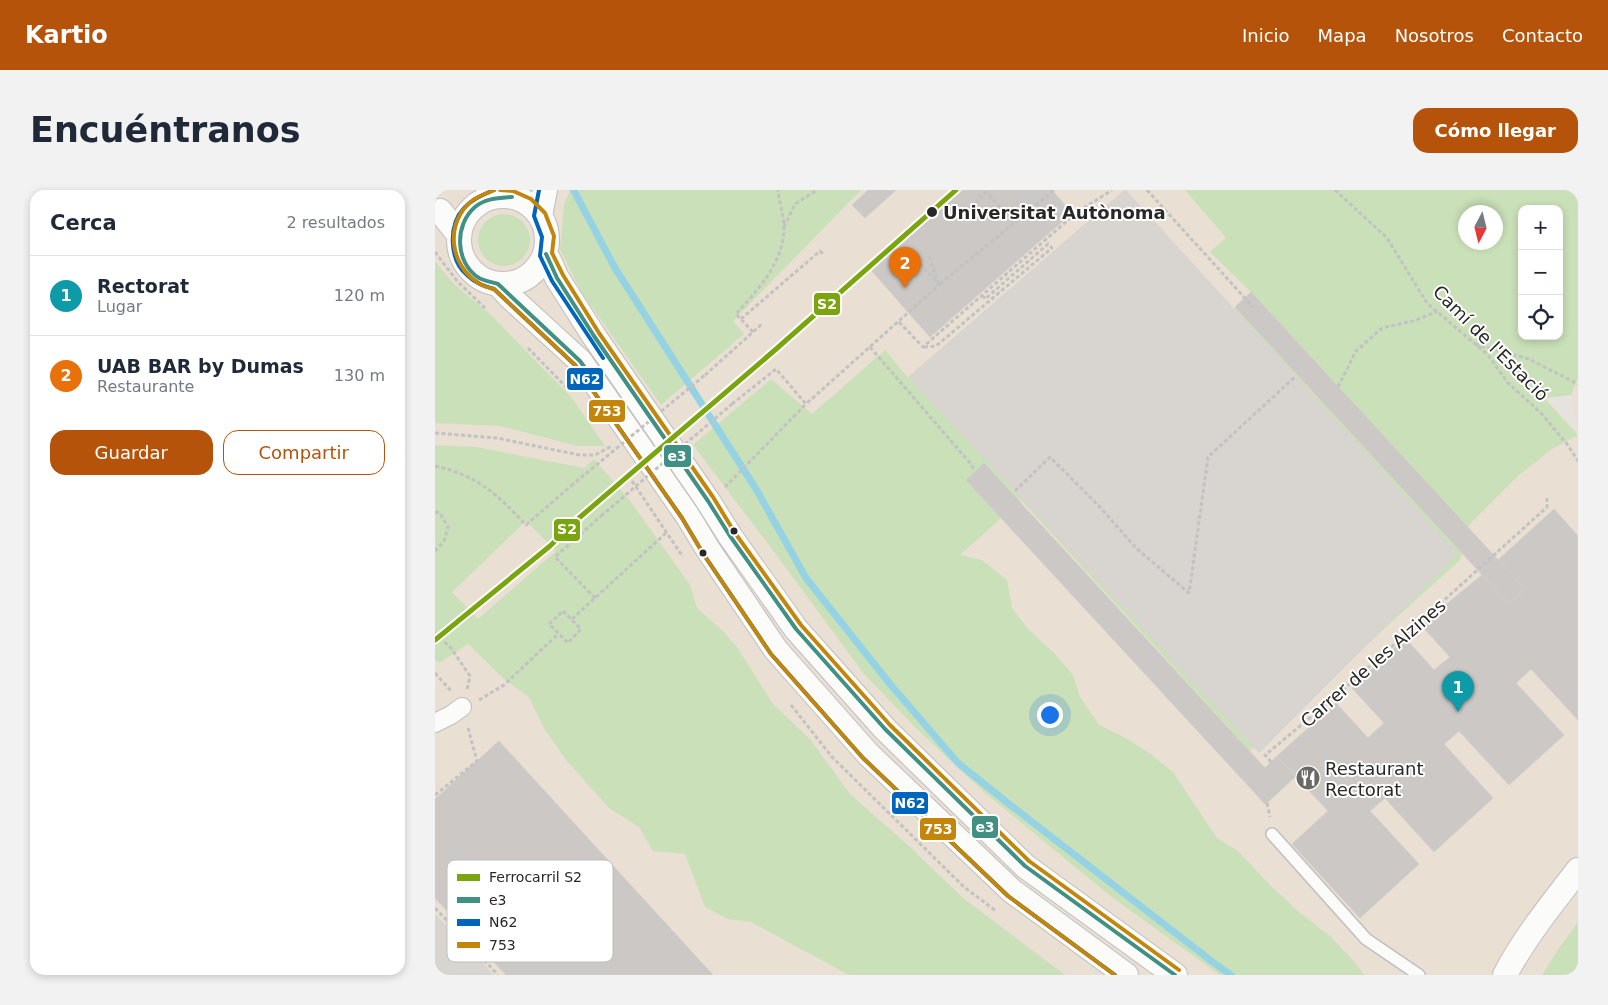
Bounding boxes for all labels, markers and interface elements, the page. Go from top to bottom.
text: Kartio [25,21,108,49]
text: Inicio [1242,25,1290,46]
text: Mapa [1318,25,1367,46]
text: Nosotros [1395,25,1474,46]
text: Contacto [1502,25,1583,46]
button: Cómo llegar [1413,108,1578,153]
text: Encuéntranos [30,110,301,150]
place label: Universitat Autònoma [943,202,1166,223]
marker: Universitat Autònoma [925,205,939,219]
north arrow [1458,205,1503,250]
map controls [1518,205,1563,340]
button: + [1518,205,1563,250]
text: Cerca [50,211,117,235]
text: 2 resultados [286,213,385,232]
pin: 2 [889,247,921,288]
button: − [1518,250,1563,295]
text: Rectorat [97,275,189,297]
street label: Camí de l'Estació [1429,281,1553,405]
text: 1 [60,286,72,305]
text: 120 m [334,286,385,305]
line badge: S2 [813,292,841,316]
button: locate [1518,295,1563,340]
text: S2 [817,296,837,312]
text: Lugar [97,297,142,316]
text: UAB BAR by Dumas [97,355,304,377]
text: 2 [60,366,72,385]
text: 130 m [334,366,385,385]
line badge: N62 [566,367,604,391]
text: N62 [569,371,601,387]
text: Restaurante [97,377,194,396]
line badge: 753 [588,399,626,423]
text: 753 [592,403,622,419]
button: Guardar [50,430,213,475]
button: Compartir [223,430,385,475]
line badge: e3 [663,444,692,468]
text: e3 [667,448,687,464]
line badge: S2 [553,518,581,542]
text: S2 [557,521,577,537]
unlabelled marker [729,526,739,536]
unlabelled marker [698,548,708,558]
street label: Carrer de les Alzines [1296,594,1450,732]
pin: 1 [1442,671,1474,712]
your location [1037,702,1063,728]
place label: Restaurant Rectorat [1325,758,1424,800]
restaurant icon: Restaurant Rectorat [1295,765,1321,791]
line badge: N62 [891,791,929,815]
text: N62 [894,795,926,811]
line badge: e3 [971,815,999,839]
line badge: 753 [919,817,957,841]
text: e3 [975,819,995,835]
text: 753 [923,821,953,837]
legend [447,860,613,962]
text: Ferrocarril S2 [489,869,582,885]
text: e3 [489,892,507,908]
text: N62 [489,914,517,930]
text: 753 [489,937,516,953]

